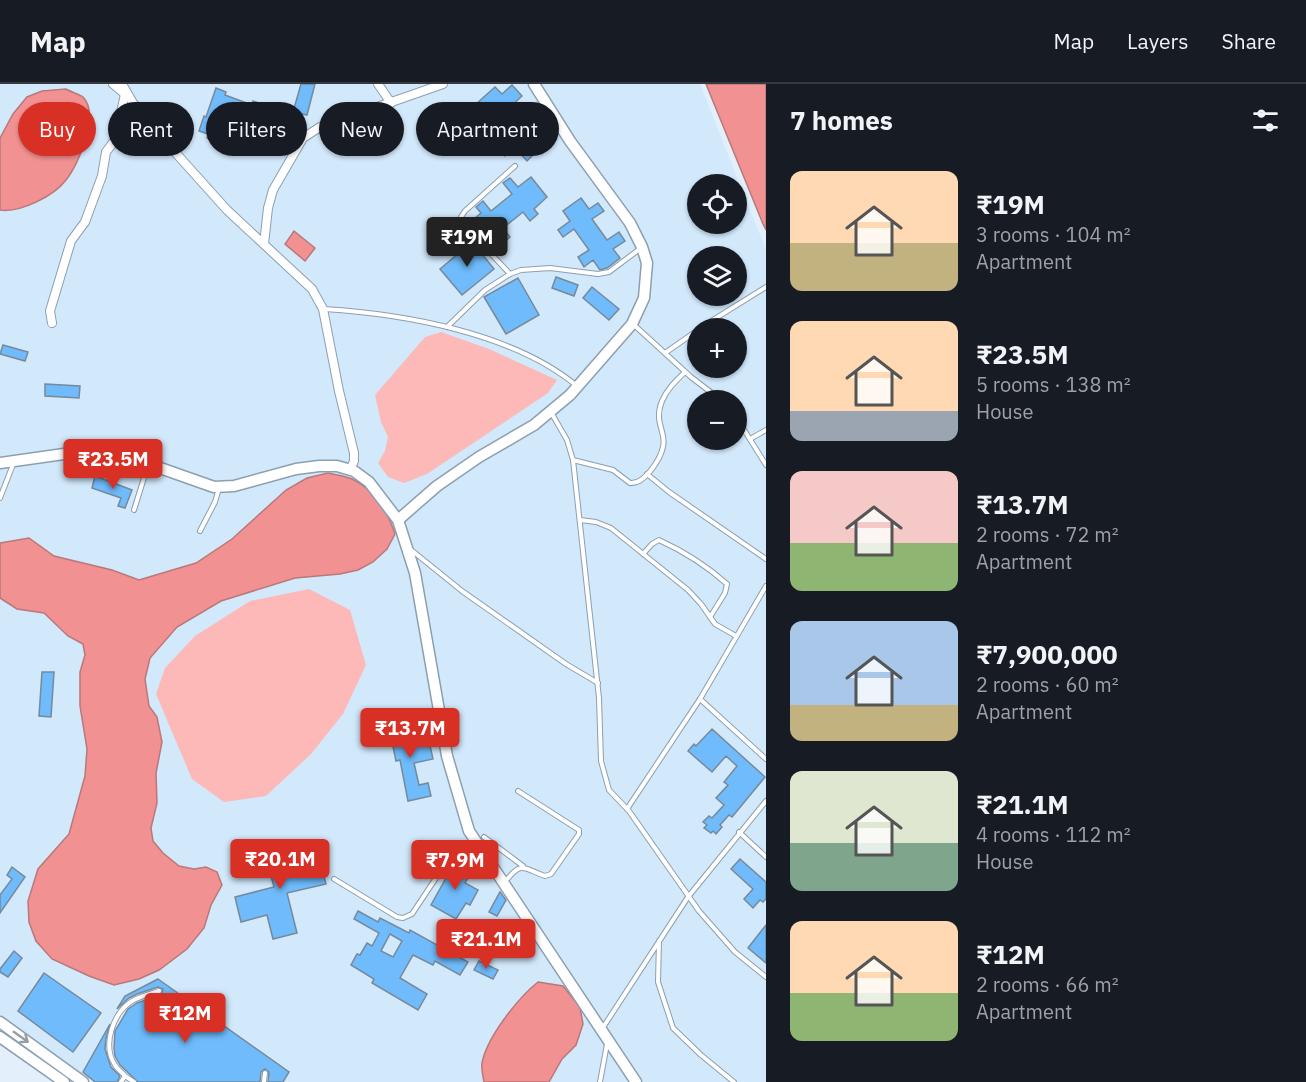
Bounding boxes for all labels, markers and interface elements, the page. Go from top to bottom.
text: Map [30,23,86,60]
text: Map [1054,27,1094,55]
text: Layers [1127,27,1189,55]
text: Share [1222,27,1276,55]
chip: Buy [18,102,96,156]
chip: Rent [108,102,194,156]
chip: Filters [206,102,307,156]
chip: New [319,102,404,156]
chip: Apartment [416,102,559,156]
text: 7 homes [790,103,893,137]
icon: filters [1249,104,1282,137]
map controls [687,174,747,450]
button: locate [687,174,747,234]
text: ₹19M [976,187,1045,221]
icon: home [838,195,910,267]
pin: ₹19M [431,217,503,268]
text: 3 rooms · 104 m² [976,221,1131,248]
text: ₹19M [441,223,493,250]
button: layers [687,246,747,306]
text: Apartment [976,248,1072,275]
button: + [687,318,747,378]
text: ₹23.5M [976,337,1069,371]
icon: home [838,345,910,417]
text: 5 rooms · 138 m² [976,371,1131,398]
button: − [687,390,747,450]
text: House [976,398,1033,425]
pin: ₹23.5M [64,439,162,490]
text: ₹23.5M [77,445,149,472]
text: ₹13.7M [976,487,1069,521]
icon: home [838,495,910,567]
text: 2 rooms · 72 m² [976,521,1119,548]
text: Apartment [976,548,1072,575]
text: ₹7,900,000 [976,637,1118,671]
icon: home [838,645,910,717]
text: 2 rooms · 60 m² [976,671,1119,698]
text: Apartment [976,698,1072,725]
pin: ₹13.7M [361,708,459,759]
text: ₹13.7M [374,714,446,741]
text: ₹21.1M [976,787,1069,821]
icon: home [838,795,910,867]
text: 4 rooms · 112 m² [976,821,1131,848]
pin: ₹20.1M [231,839,329,890]
pin: ₹7.9M [413,840,497,891]
text: ₹20.1M [244,845,316,872]
text: ₹7.9M [425,846,485,873]
text: House [976,848,1033,875]
pin: ₹21.1M [437,919,535,970]
text: ₹21.1M [450,925,522,952]
text: ₹12M [976,937,1045,971]
icon: home [838,945,910,1017]
text: 2 rooms · 66 m² [976,971,1119,998]
pin: ₹12M [149,993,221,1044]
text: Apartment [976,998,1072,1025]
text: ₹12M [159,999,211,1026]
one-way arrow [12,1031,28,1043]

